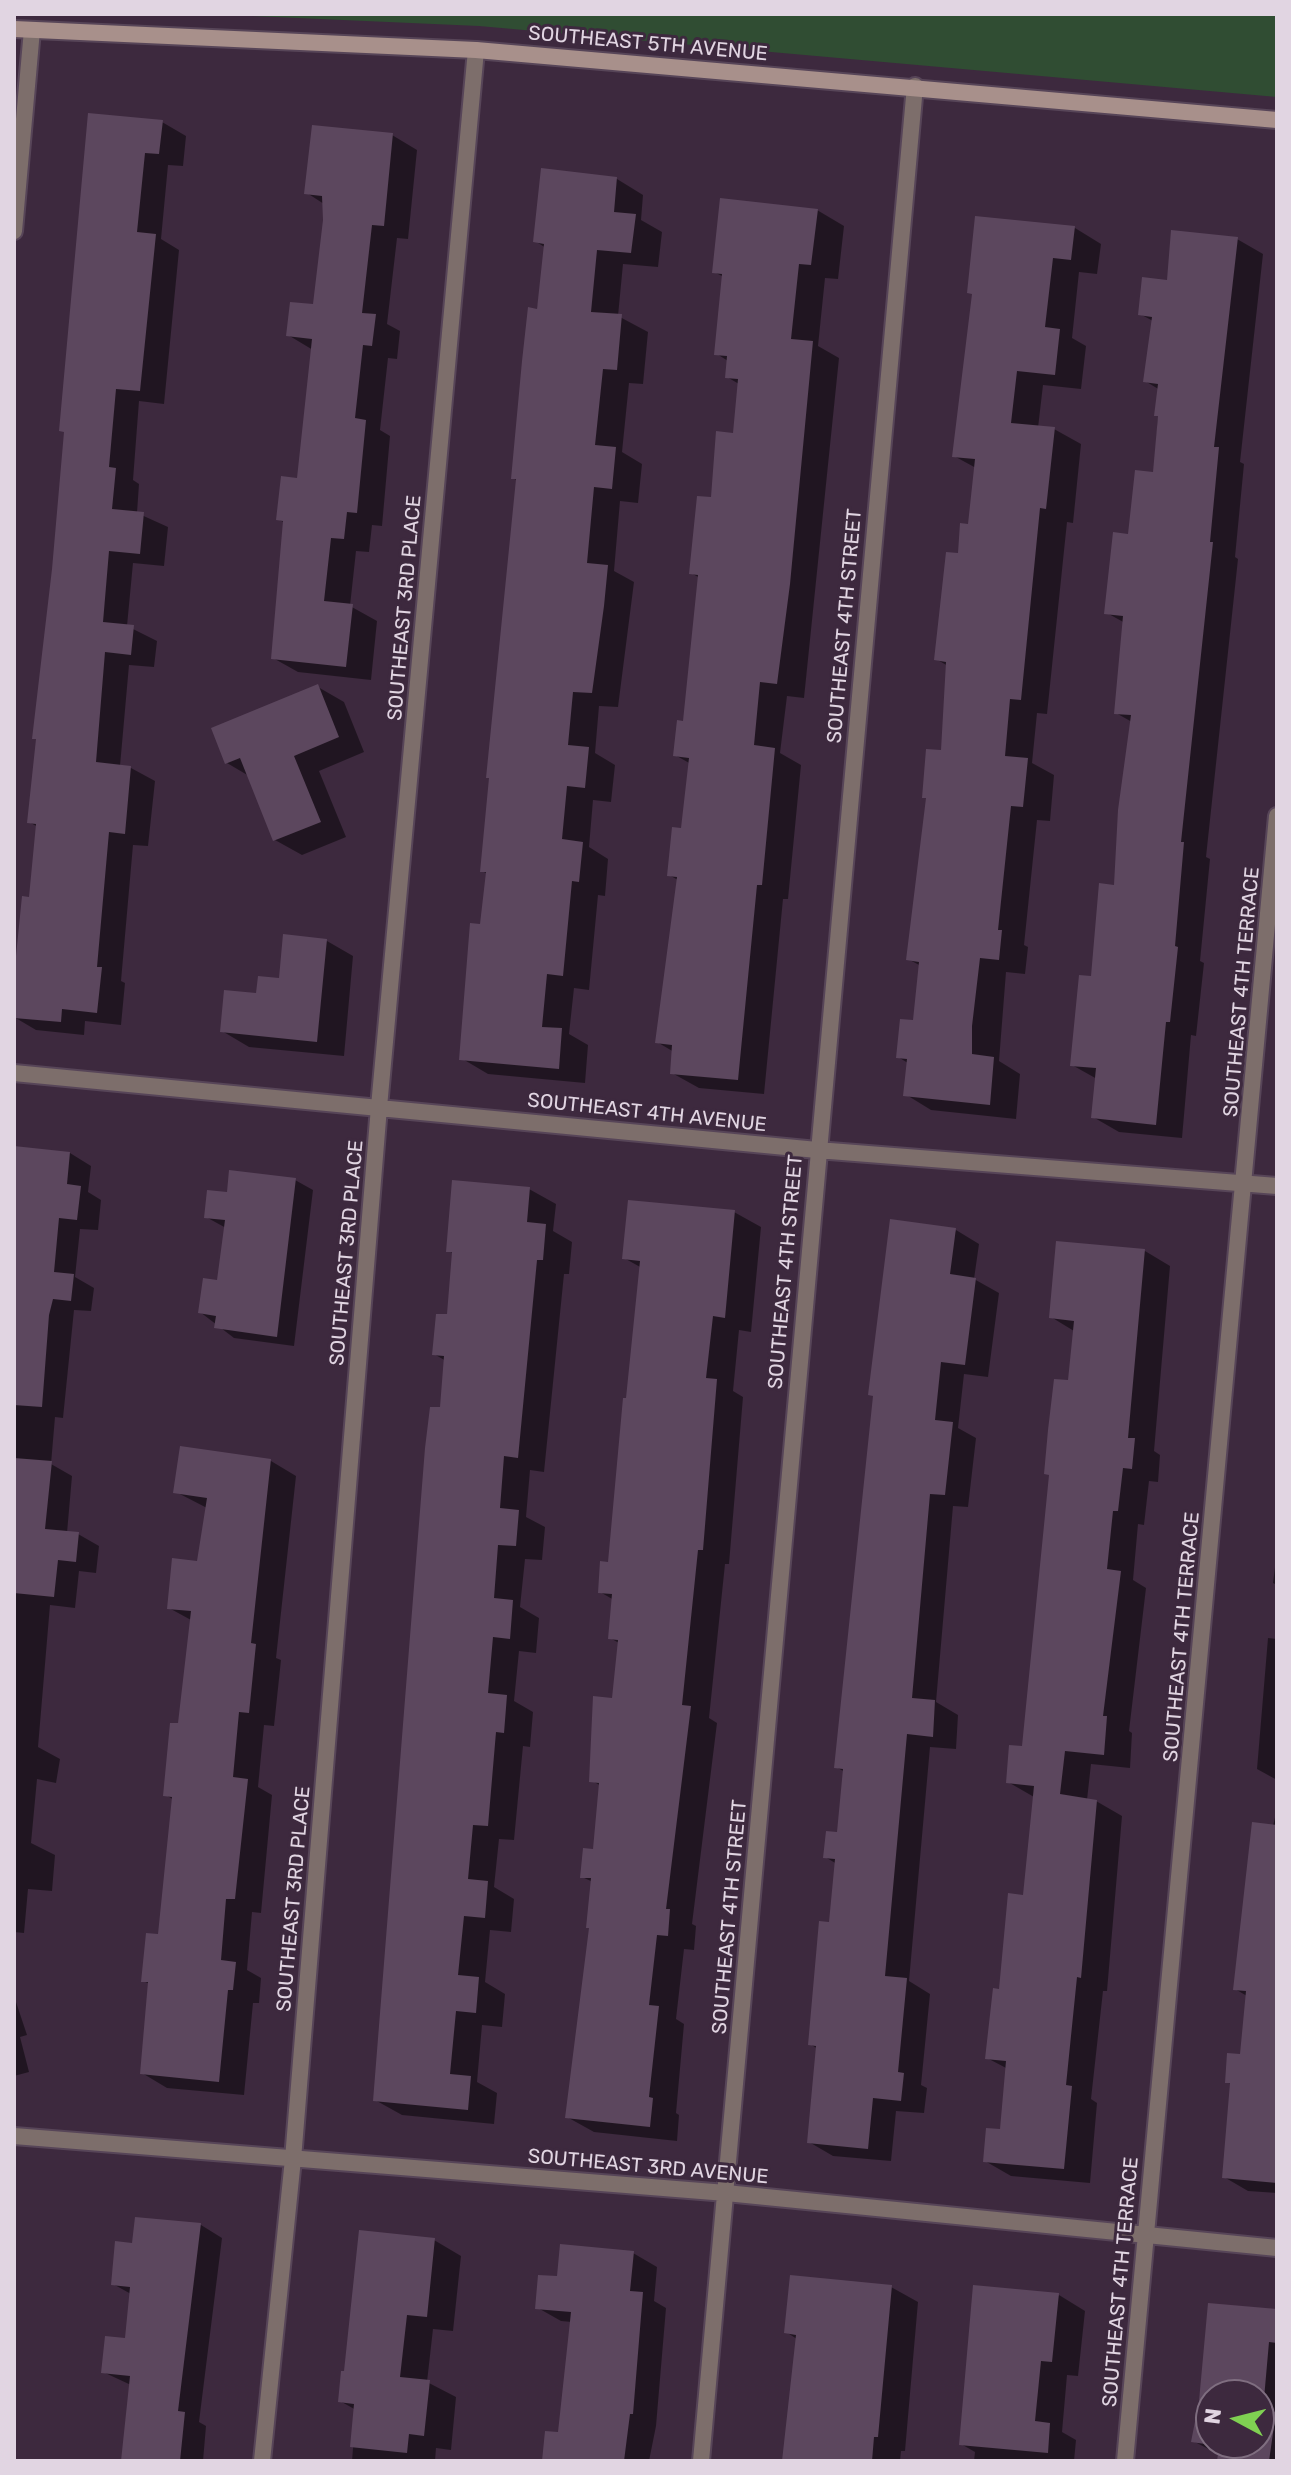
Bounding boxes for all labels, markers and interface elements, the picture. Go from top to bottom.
street label: SOUTHEAST 5TH AVENUE [527,22,769,66]
street label: SOUTHEAST 3RD PLACE [383,494,427,722]
street label: SOUTHEAST 4TH STREET [823,508,867,744]
street label: SOUTHEAST 4TH TERRACE [1219,866,1265,1118]
street label: SOUTHEAST 4TH AVENUE [526,1089,768,1137]
street label: SOUTHEAST 3RD PLACE [325,1139,369,1367]
street label: SOUTHEAST 4TH STREET [764,1154,808,1390]
street label: SOUTHEAST 4TH TERRACE [1159,1511,1205,1763]
street label: SOUTHEAST 3RD PLACE [272,1785,316,2013]
street label: SOUTHEAST 4TH STREET [708,1799,752,2035]
street label: SOUTHEAST 3RD AVENUE [527,2145,769,2189]
street label: SOUTHEAST 4TH TERRACE [1098,2156,1144,2408]
north arrow [1195,2379,1275,2459]
text: N [1198,2407,1227,2426]

